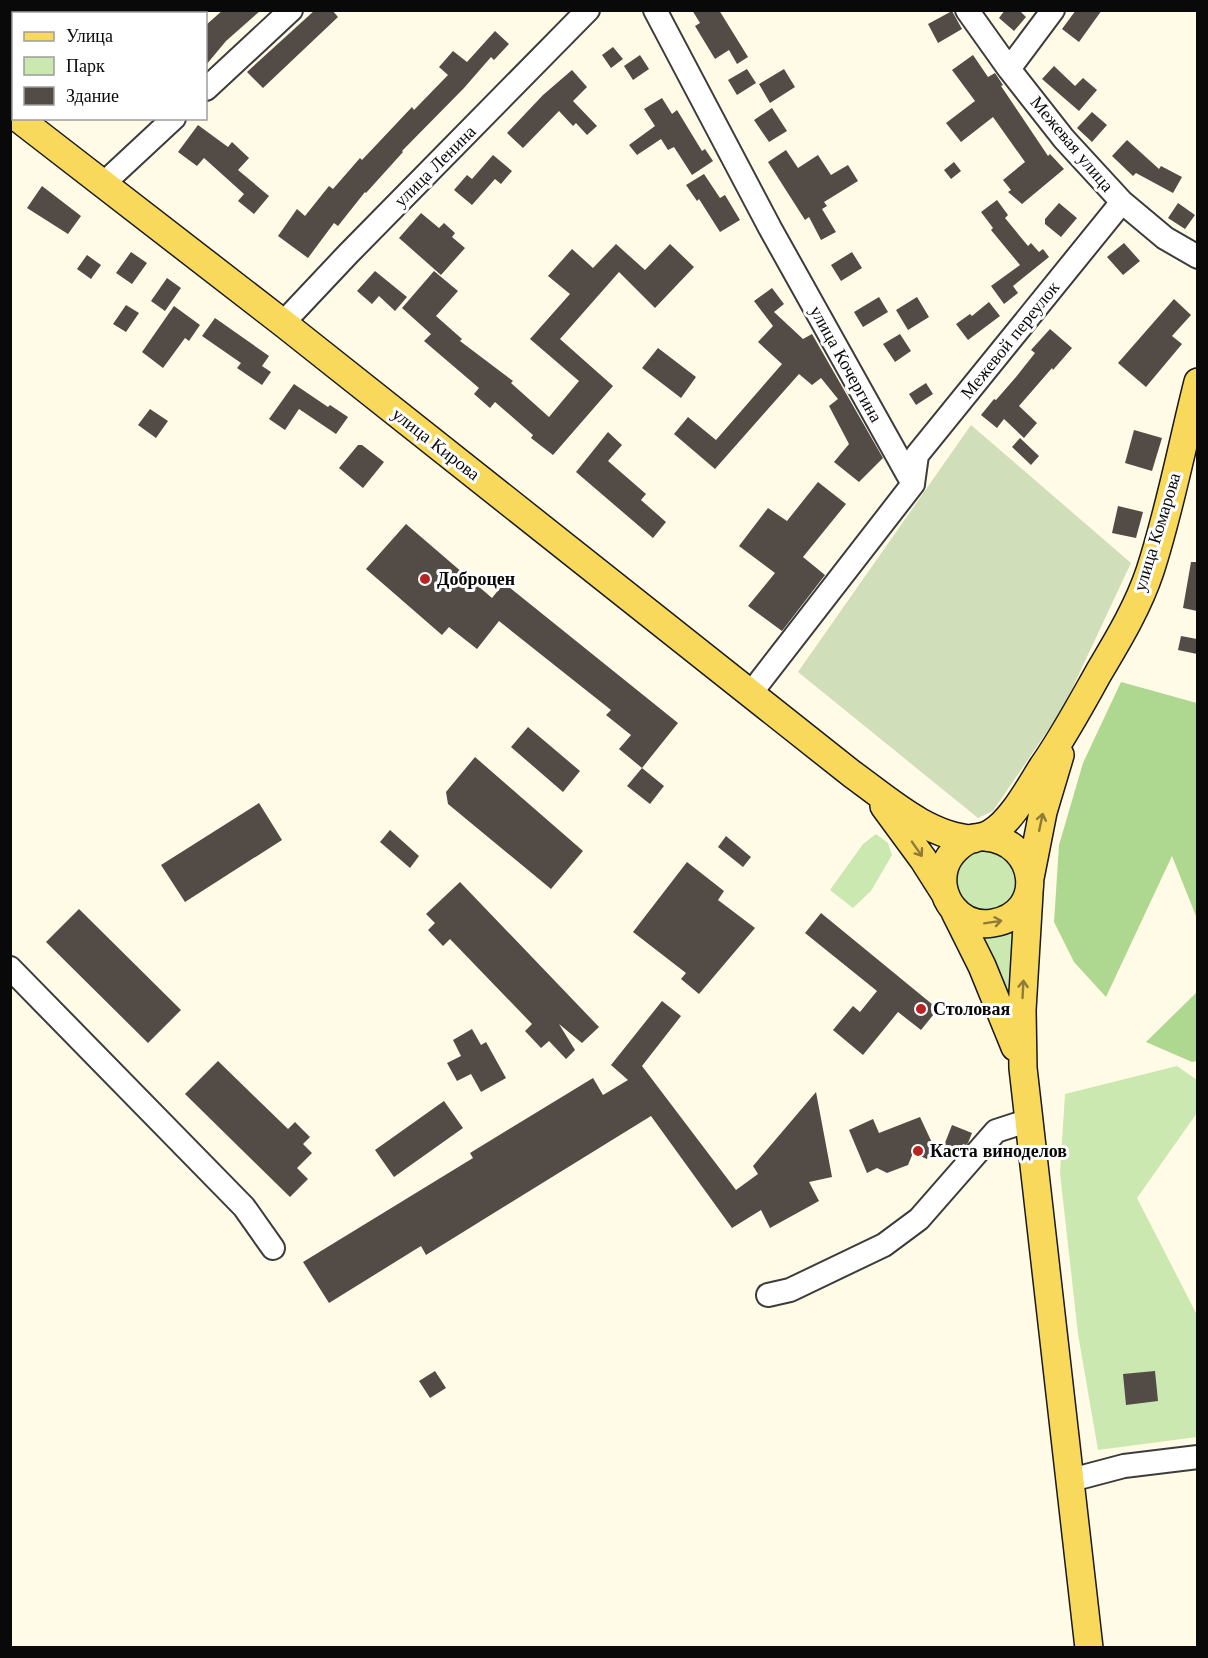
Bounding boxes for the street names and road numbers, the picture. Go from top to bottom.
street label: Межевая улица [1026,92,1118,196]
street label: улица Ленина [390,121,480,211]
street label: Межевой переулок [956,276,1064,403]
street label: улица Кочергина [805,302,887,426]
street label: улица Кирова [388,403,484,485]
street label: улица Комарова [1129,470,1185,594]

